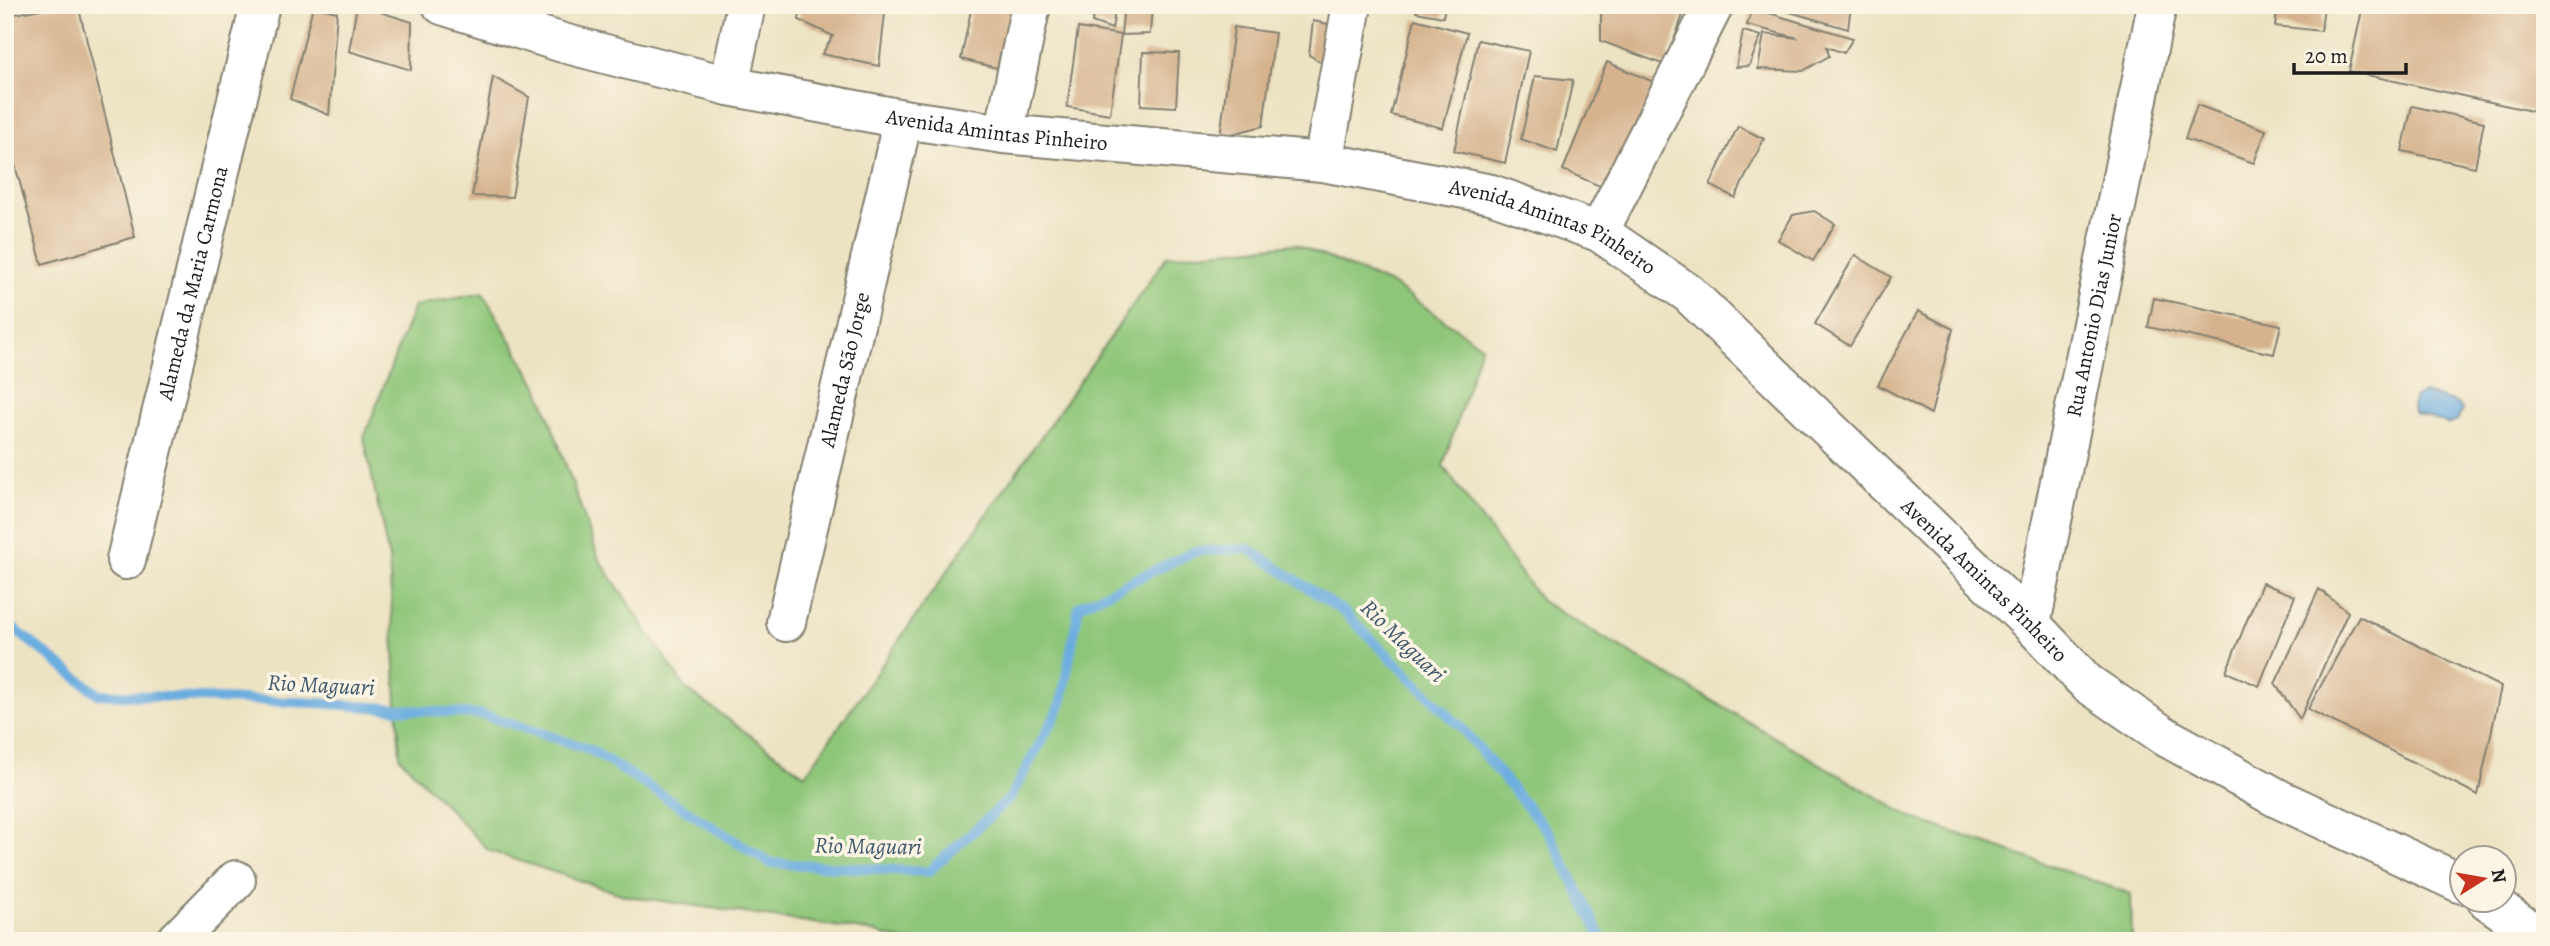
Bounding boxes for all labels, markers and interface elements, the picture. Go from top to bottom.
scale bar [2294,32,2406,76]
text: 20 m [2305,42,2348,70]
street label: Avenida Amintas Pinheiro [883,102,1109,157]
street label: Alameda da Maria Carmona [151,163,235,404]
street label: Avenida Amintas Pinheiro [1446,172,1662,281]
street label: Rua Antonio Dias Junior [2059,211,2128,420]
street label: Alameda São Jorge [813,289,876,451]
street label: Avenida Amintas Pinheiro [1894,492,2074,668]
water label: Rio Maguari [1354,593,1452,689]
water label: Rio Maguari [267,667,375,703]
water label: Rio Maguari [814,830,922,862]
north arrow [2448,844,2518,914]
text: N [2485,867,2513,885]

